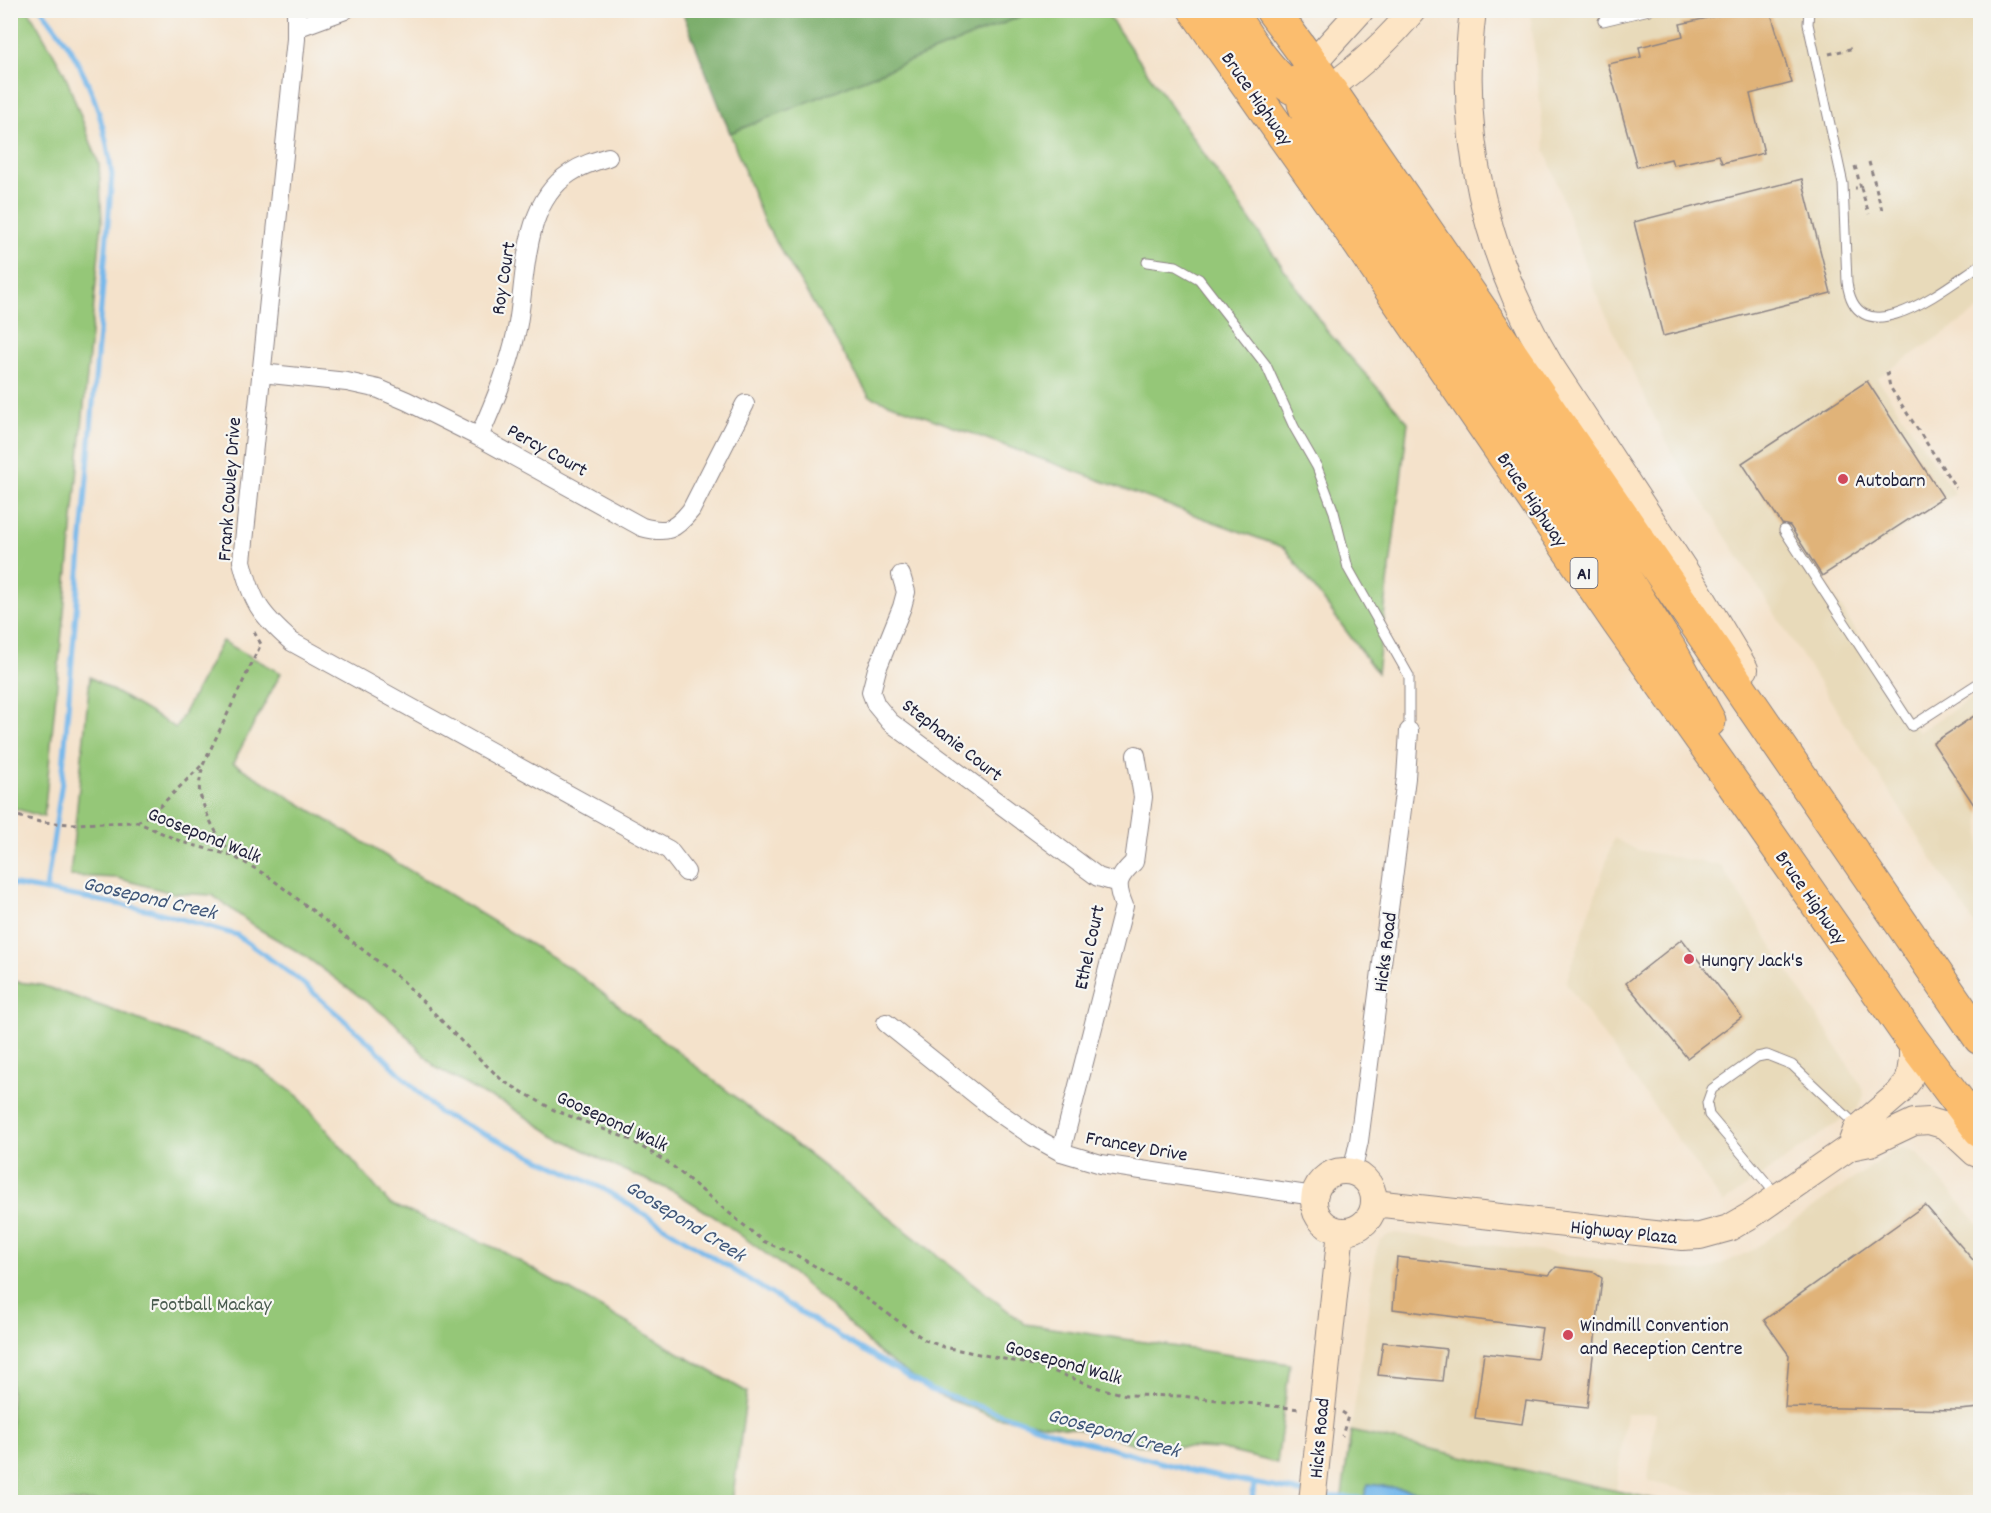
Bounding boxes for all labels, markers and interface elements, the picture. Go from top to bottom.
street label: Bruce Highway [1213,47,1299,153]
street label: Roy Court [485,240,525,317]
street label: Frank Cowley Drive [212,416,250,562]
street label: Percy Court [501,418,592,485]
street label: Bruce Highway [1488,448,1573,554]
place label: Autobarn [1855,468,1926,496]
marker: Autobarn [1836,472,1850,486]
road number: A1 [1570,558,1598,588]
street label: Stephanie Court [895,693,1008,790]
street label: Goosepond Walk [143,801,265,872]
street label: Bruce Highway [1767,846,1853,952]
water label: Goosepond Creek [80,870,221,930]
street label: Ethel Court [1068,903,1114,993]
street label: Hicks Road [1368,911,1406,994]
place label: Hungry Jack's [1701,948,1803,976]
marker: Hungry Jack's [1682,952,1696,966]
street label: Goosepond Walk [551,1085,672,1161]
street label: Francey Drive [1083,1125,1190,1171]
water label: Goosepond Creek [619,1174,752,1273]
street label: Highway Plaza [1569,1214,1679,1254]
park label: Football Mackay [150,1292,272,1320]
place label: Windmill Convention and Reception Centre [1580,1313,1743,1364]
marker: Windmill Convention and Reception Centre [1561,1328,1575,1342]
street label: Goosepond Walk [1002,1334,1125,1394]
street label: Hicks Road [1304,1397,1338,1480]
water label: Goosepond Creek [1044,1402,1185,1469]

